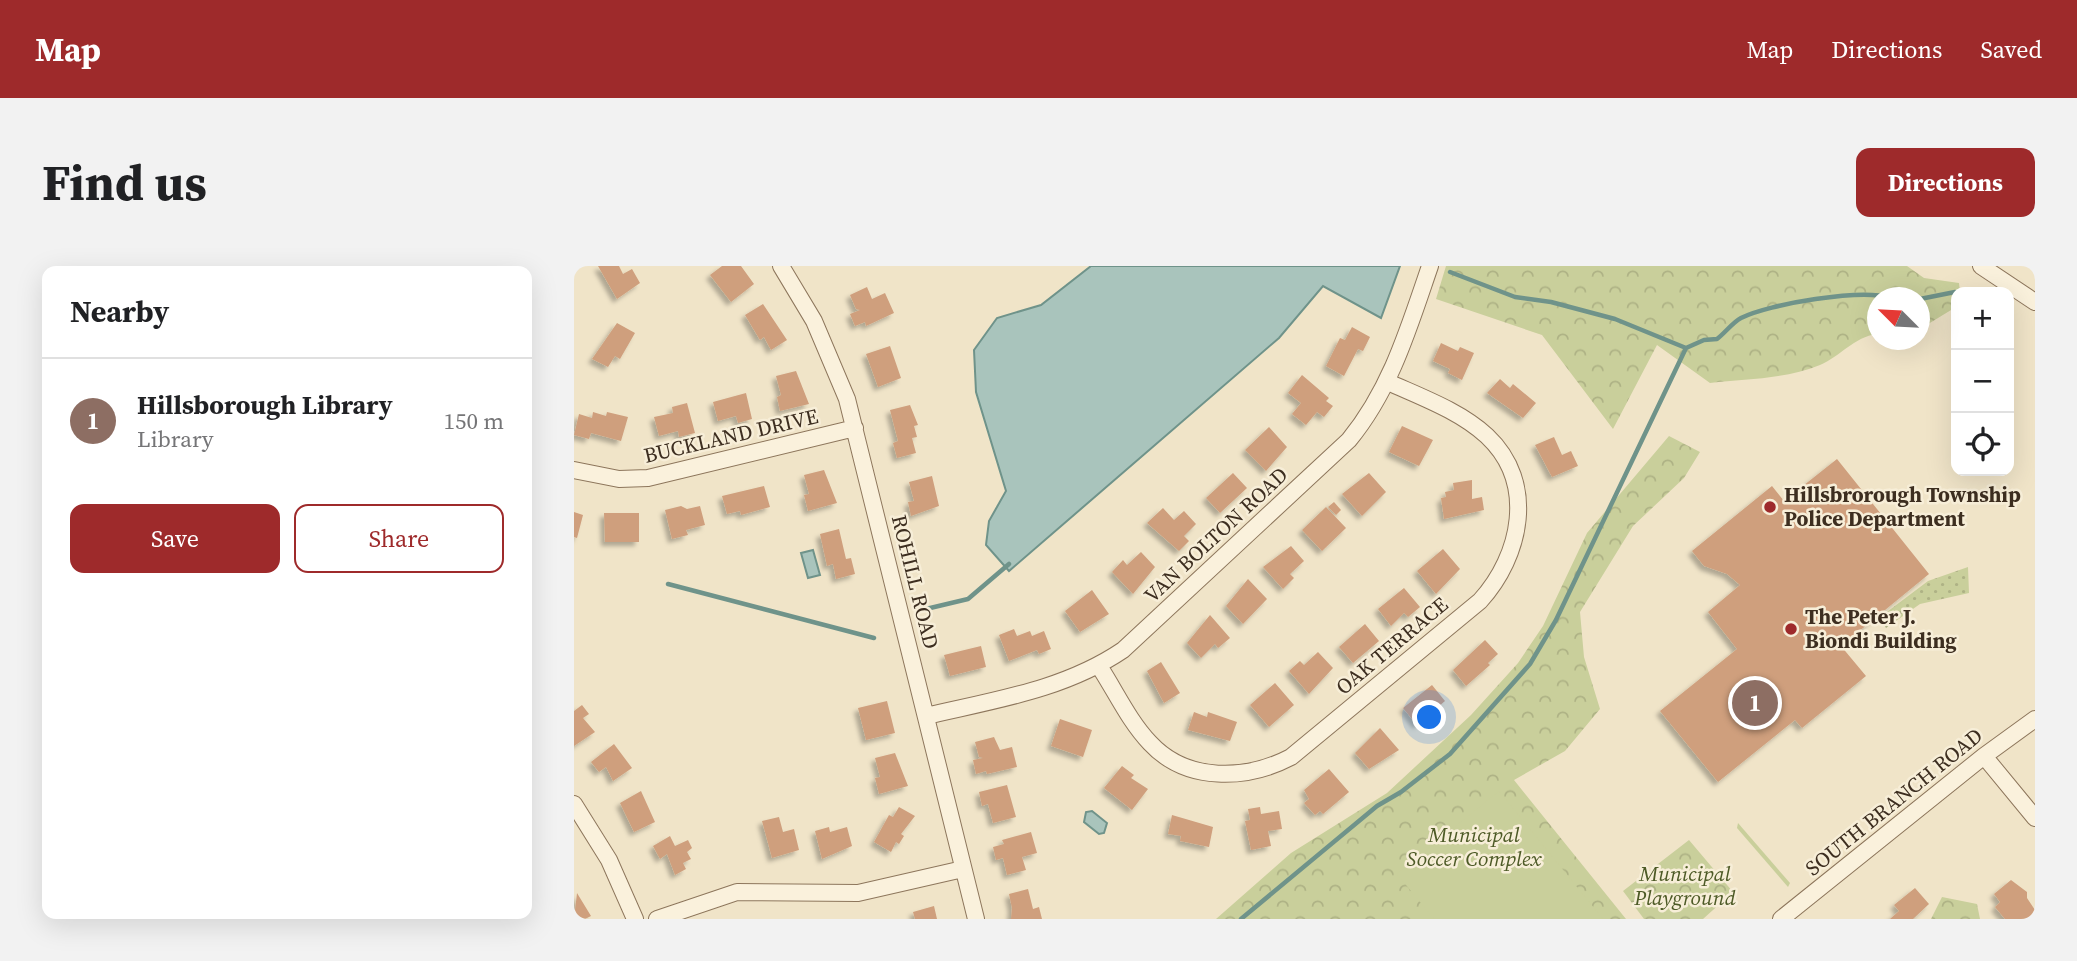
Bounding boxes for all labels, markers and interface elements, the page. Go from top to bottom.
text: Map [35,27,101,72]
text: Map [1746,33,1793,66]
text: Directions [1831,33,1942,66]
text: Saved [1980,33,2042,66]
button: Directions [1856,148,2035,217]
text: Find us [42,149,207,216]
north arrow [1867,287,1930,350]
map controls [1951,287,2014,476]
button: + [1951,287,2014,350]
text: Nearby [70,291,169,332]
button: − [1951,350,2014,413]
text: Hillsborough Library [137,387,393,423]
street label: BUCKLAND DRIVE [641,401,821,470]
text: 1 [87,405,99,437]
text: 150 m [443,405,504,437]
button: locate [1951,413,2014,476]
text: Library [137,423,214,455]
street label: VAN BOLTON ROAD [1137,460,1294,609]
place label: Hillsbrorough Township Police Department [1784,480,2021,533]
marker: Hillsbrorough Township Police Department [1762,499,1778,515]
button: Save [70,504,280,573]
button: Share [294,504,504,573]
street label: ROHILL ROAD [885,512,946,652]
street label: OAK TERRACE [1329,590,1454,701]
place label: The Peter J. Biondi Building [1805,602,1957,655]
marker: The Peter J. Biondi Building [1783,621,1799,637]
pin: 1 [1732,677,1778,729]
your location [1412,700,1446,734]
street label: SOUTH BRANCH ROAD [1799,721,1988,882]
park label: Municipal Soccer Complex [1407,820,1542,873]
park label: Municipal Playground [1633,859,1736,912]

